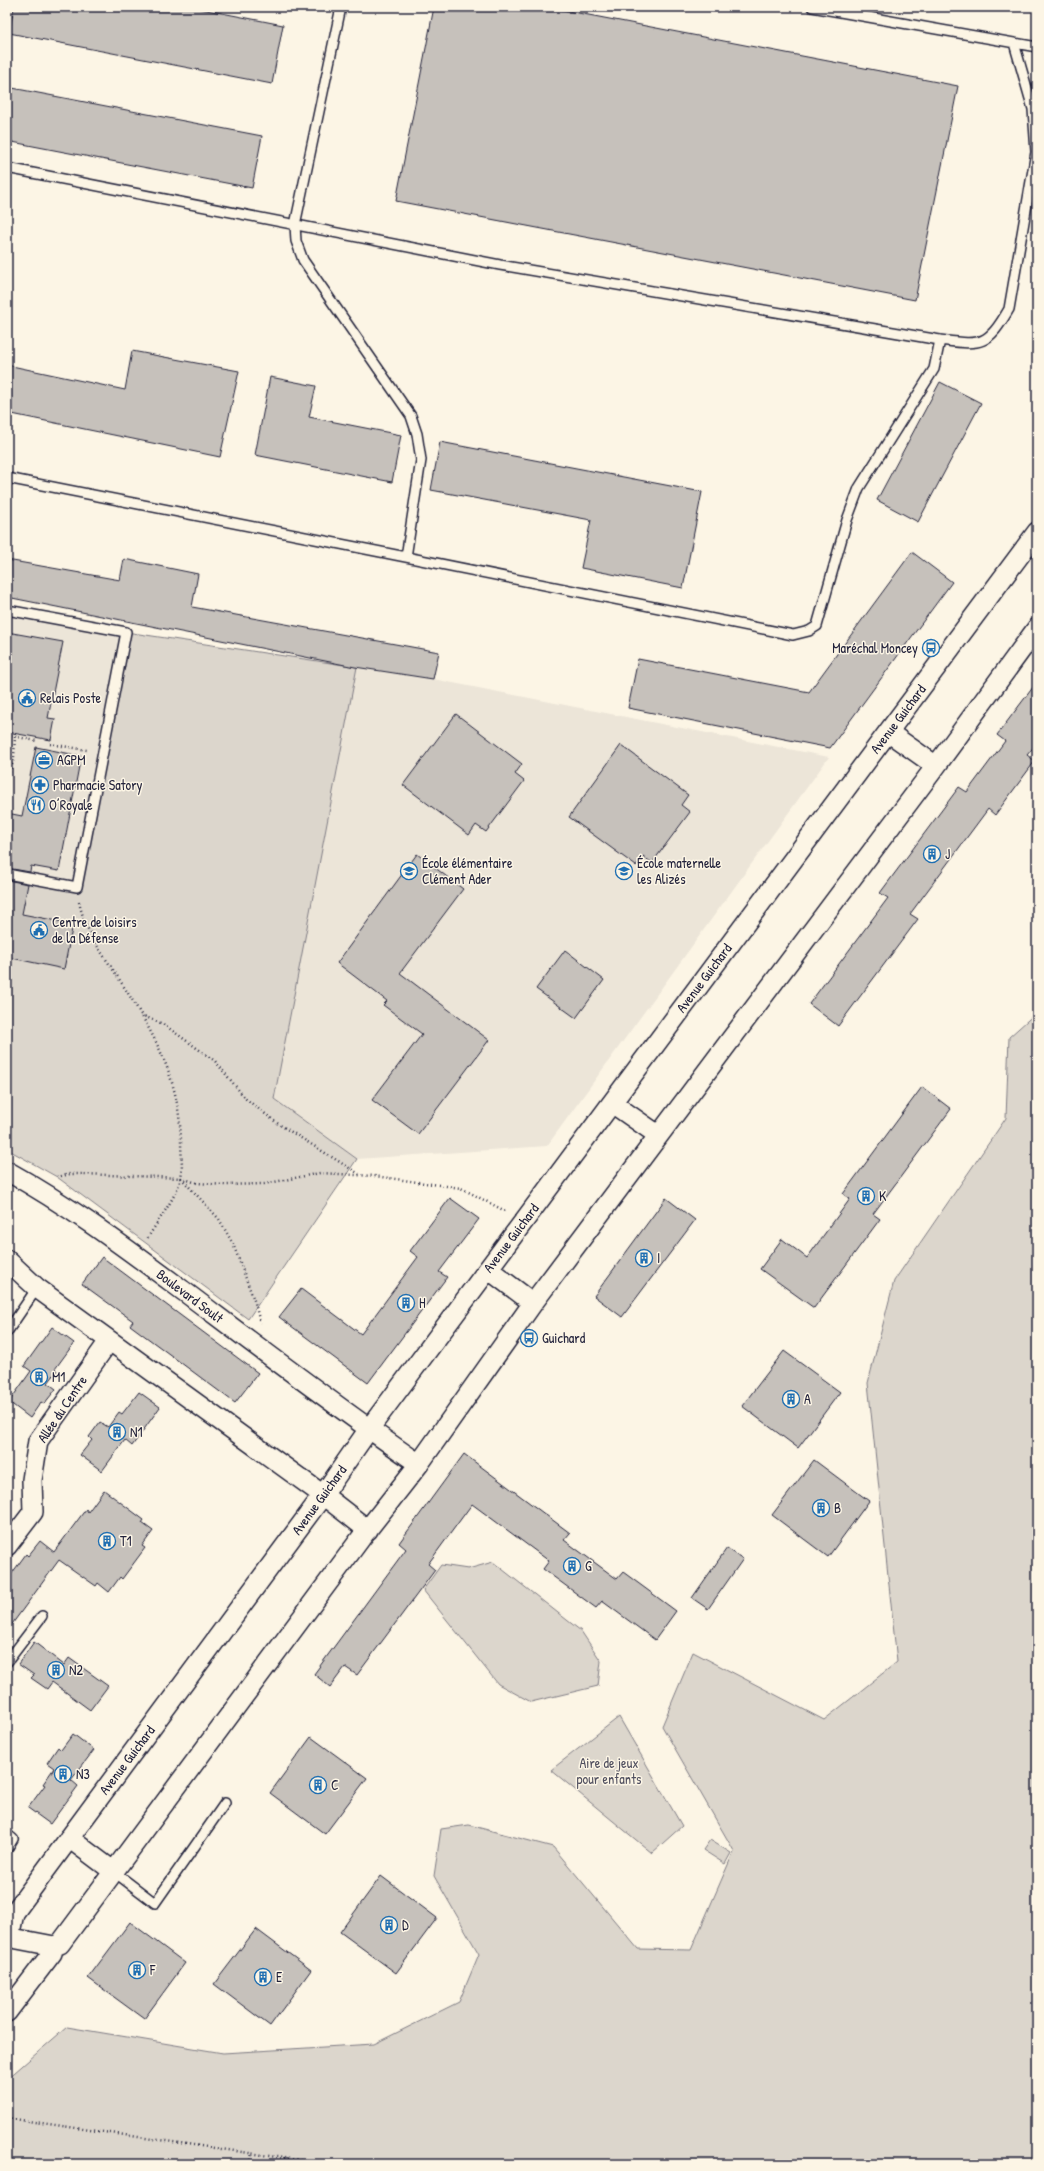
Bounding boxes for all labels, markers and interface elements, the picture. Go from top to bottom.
place label: Maréchal Moncey [832,638,918,658]
bus stop icon: Maréchal Moncey [921,638,941,658]
street label: Avenue Guichard [865,680,930,757]
public building icon: Relais Poste [17,688,37,708]
place label: Relais Poste [40,688,101,707]
office icon: AGPM [34,750,54,770]
place label: AGPM [57,750,86,769]
pharmacy icon: Pharmacie Satory [30,775,50,795]
place label: Pharmacie Satory [53,775,143,795]
restaurant icon: O’Royale [26,795,46,815]
place label: O’Royale [49,795,93,815]
building icon: J [922,844,942,864]
place label: J [945,844,950,863]
place label: École élémentaire Clément Ader [422,853,513,888]
place label: École maternelle les Alizés [637,853,721,888]
school or university icon: École élémentaire Clément Ader [399,861,419,881]
school or university icon: École maternelle les Alizés [614,861,634,881]
place label: Centre de loisirs de la Défense [52,912,137,947]
public building icon: Centre de loisirs de la Défense [29,920,49,940]
street label: Avenue Guichard [671,939,736,1016]
building icon: K [856,1186,876,1206]
place label: K [879,1186,887,1205]
street label: Avenue Guichard [478,1199,543,1276]
building icon: I [634,1248,654,1268]
place label: I [657,1248,660,1267]
street label: Boulevard Soult [153,1264,228,1327]
building icon: H [396,1293,416,1313]
place label: H [419,1293,426,1312]
bus stop icon: Guichard [519,1328,539,1348]
place label: Guichard [542,1328,586,1347]
building icon: M1 [29,1367,49,1387]
place label: M1 [52,1367,65,1386]
street label: Allée du Centre [32,1371,91,1446]
building icon: A [781,1389,801,1409]
place label: A [804,1389,811,1408]
building icon: N1 [107,1422,127,1442]
place label: N1 [130,1422,143,1441]
street label: Avenue Guichard [287,1461,351,1538]
building icon: B [811,1498,831,1518]
place label: B [834,1498,841,1517]
building icon: T1 [97,1531,117,1551]
place label: T1 [120,1531,132,1550]
building icon: G [562,1556,582,1576]
place label: G [585,1556,592,1575]
building icon: N2 [46,1660,66,1680]
place label: N2 [69,1660,83,1679]
street label: Avenue Guichard [94,1721,159,1798]
park label: Aire de jeux pour enfants [577,1753,641,1789]
building icon: N3 [53,1764,73,1784]
place label: N3 [76,1764,90,1783]
building icon: C [308,1775,328,1795]
place label: C [331,1775,339,1794]
building icon: D [379,1915,399,1935]
place label: D [402,1915,409,1934]
building icon: F [127,1960,147,1980]
place label: F [149,1960,156,1979]
building icon: E [253,1967,273,1987]
place label: E [276,1967,282,1986]

